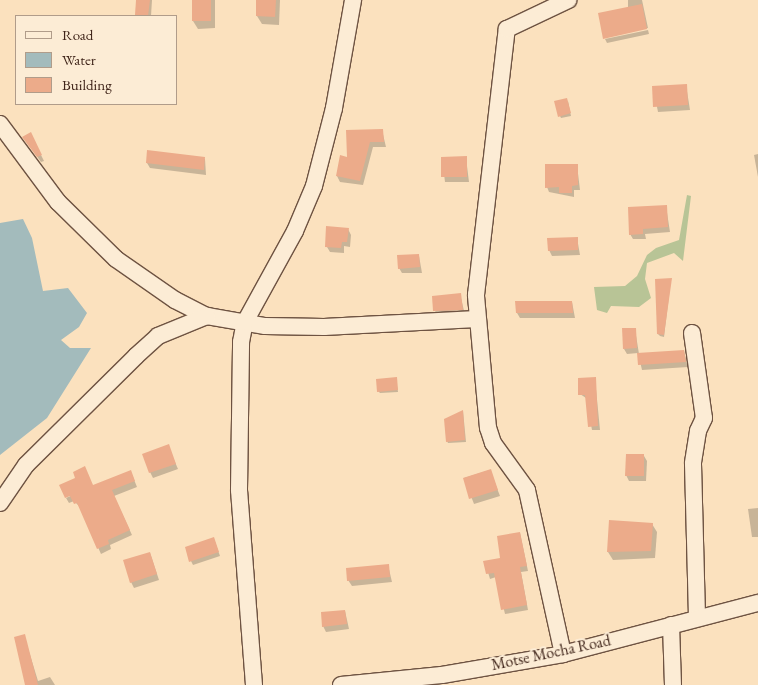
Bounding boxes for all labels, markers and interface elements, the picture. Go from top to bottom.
legend [15,15,178,105]
text: Road [62,25,93,44]
text: Water [62,50,96,69]
text: Building [62,75,112,94]
street label: Motse Mocha Road [490,631,612,675]

